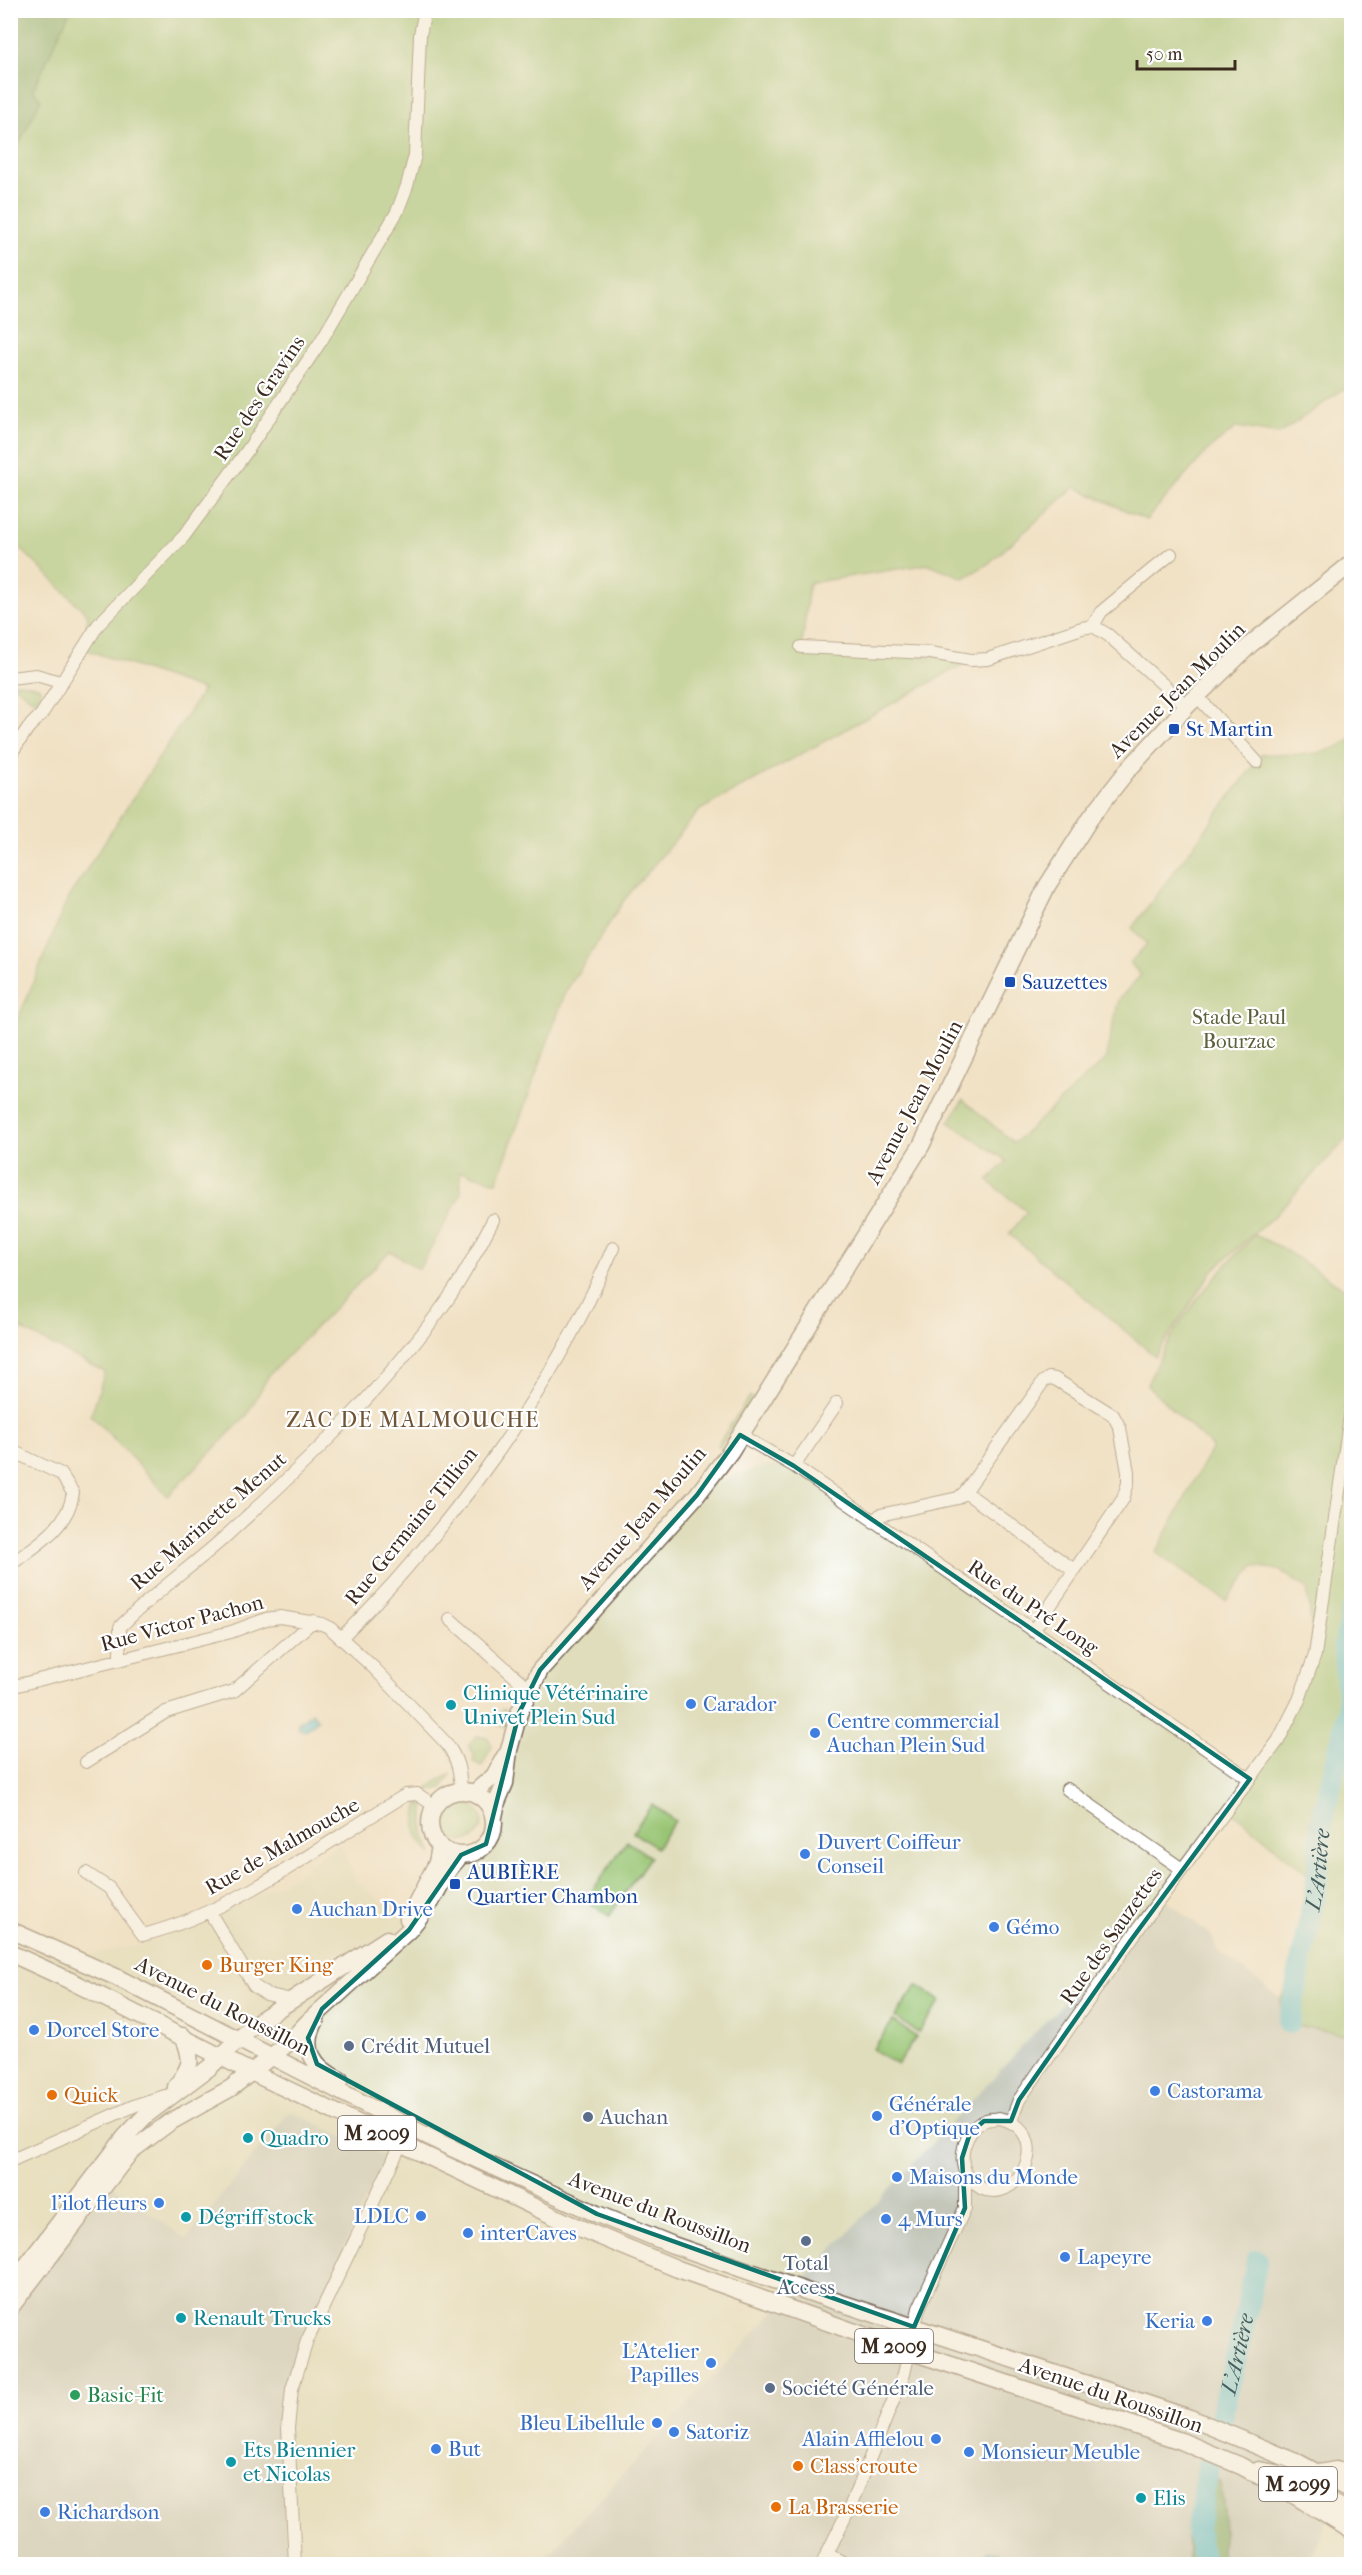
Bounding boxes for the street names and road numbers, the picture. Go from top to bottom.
street label: Rue des Gravins [208,331,310,465]
street label: Avenue Jean Moulin [1103,617,1250,764]
street label: Avenue Jean Moulin [860,1016,967,1189]
street label: Avenue Jean Moulin [573,1441,711,1595]
street label: Rue Germaine Tillion [340,1442,482,1610]
street label: Rue Marinette Menut [125,1446,291,1595]
street label: Rue du Pré Long [963,1554,1104,1660]
street label: Rue Victor Pachon [98,1590,266,1656]
street label: Rue de Malmouche [201,1792,363,1900]
street label: Rue des Sauzettes [1055,1863,1167,2009]
street label: Avenue du Roussillon [131,1951,315,2061]
road number: M 2009 [338,2116,416,2150]
street label: Avenue du Roussillon [565,2166,754,2258]
road number: M 2009 [855,2329,933,2363]
street label: Avenue du Roussillon [1015,2352,1206,2438]
road number: M 2099 [1259,2467,1337,2501]

